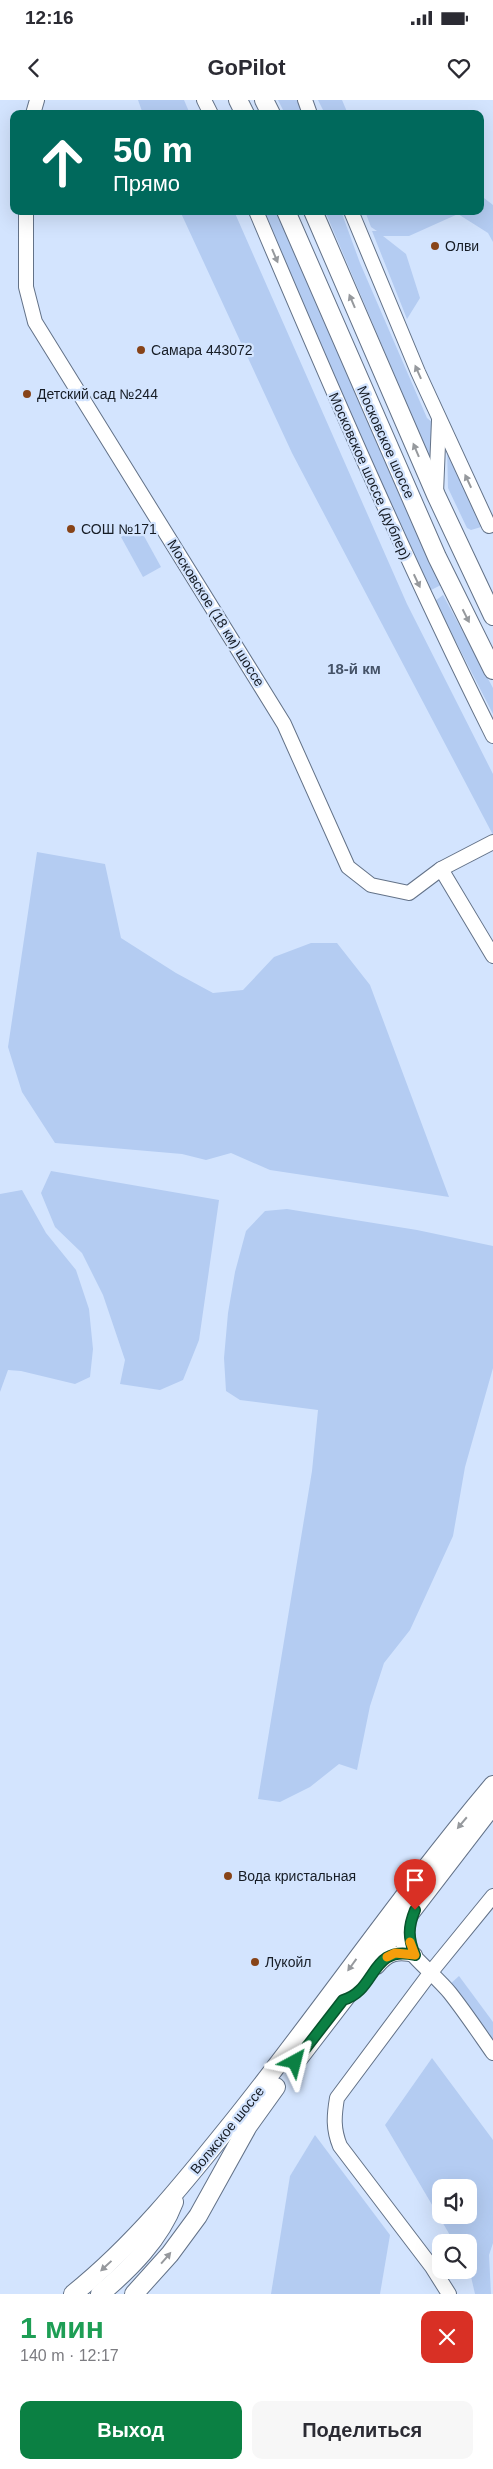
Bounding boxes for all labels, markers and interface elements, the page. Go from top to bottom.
text: 12:16 [25,7,74,28]
icon: back [20,54,48,82]
icon: heart [445,54,473,82]
text: GoPilot [207,55,286,80]
icon: ahead [30,130,95,195]
text: 50 m [113,130,193,169]
text: Прямо [113,171,180,196]
place label: Олви [445,238,479,254]
marker: Олви [429,240,441,252]
one-way arrow [271,249,279,263]
one-way arrow [347,294,355,308]
place label: Самара 443072 [151,342,253,358]
marker: Самара 443072 [135,344,147,356]
one-way arrow [414,365,422,379]
street label: Московское шоссе [354,383,418,501]
place label: Детский сад №244 [37,386,158,402]
marker: Детский сад №244 [21,388,33,400]
street label: Московское шоссе (дублер) [326,390,414,562]
one-way arrow [412,443,420,457]
one-way arrow [464,474,472,488]
place label: СОШ №171 [81,521,157,537]
marker: СОШ №171 [65,523,77,535]
street label: Московское (18 км) шоссе [164,537,268,689]
one-way arrow [414,574,422,588]
one-way arrow [462,609,470,624]
district label: 18-й км [327,660,381,677]
one-way arrow [456,1816,467,1829]
pin [394,1859,436,1910]
icon: arrive [401,1866,429,1894]
place label: Вода кристальная [238,1868,356,1884]
marker: Вода кристальная [222,1870,234,1882]
place label: Лукойл [265,1954,311,1970]
marker: Лукойл [249,1956,261,1968]
one-way arrow [347,1958,357,1972]
position arrow [268,2035,320,2087]
street label: Волжское шоссе [187,2083,267,2177]
map controls [432,2179,477,2279]
button: sound [432,2179,477,2224]
button: search [432,2234,477,2279]
one-way arrow [161,2251,172,2264]
one-way arrow [101,2260,113,2272]
text: 1 мин [20,2311,104,2344]
button: close [421,2311,473,2363]
text: 140 m · 12:17 [20,2347,119,2364]
button: Выход [20,2401,242,2459]
button: Поделиться [252,2401,473,2459]

